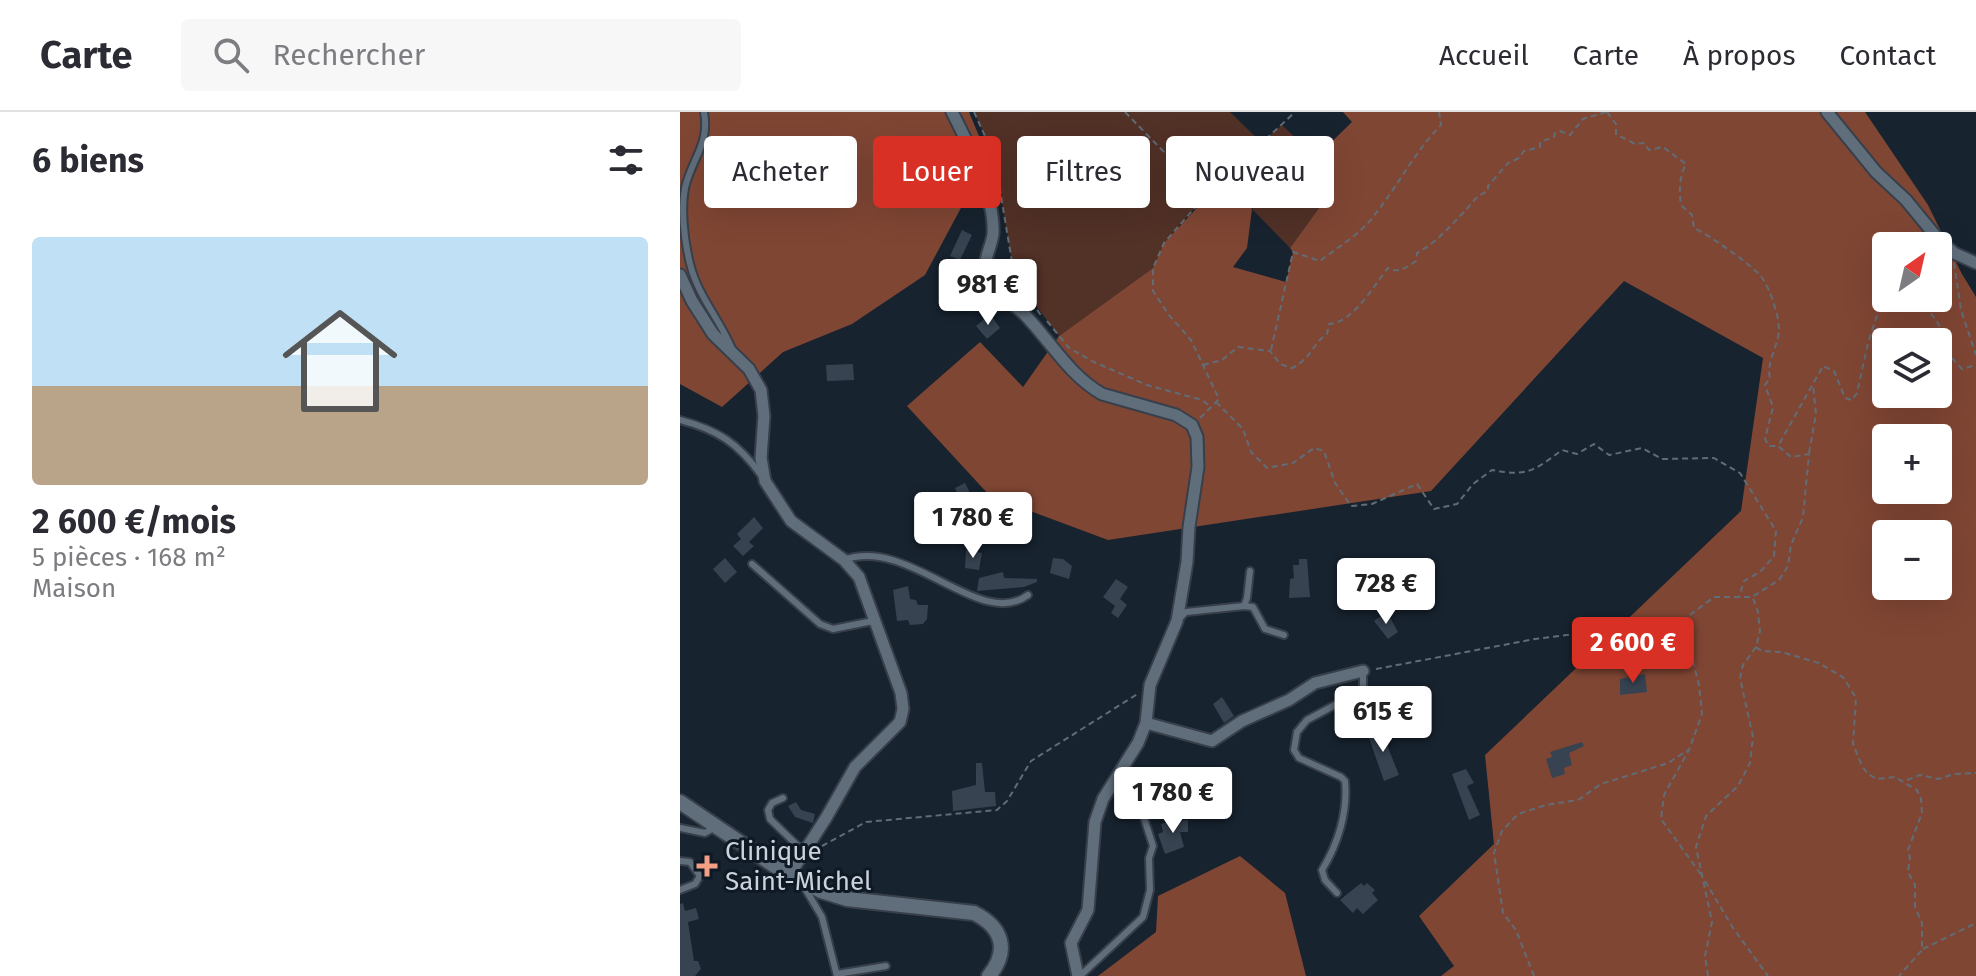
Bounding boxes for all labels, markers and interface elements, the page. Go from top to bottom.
search box [181,19,741,91]
text: Carte [40,32,133,78]
icon: search [209,33,253,77]
text: Rechercher [273,37,425,73]
text: Accueil [1439,39,1529,72]
text: Carte [1573,39,1639,72]
text: À propos [1683,39,1795,72]
text: Contact [1839,39,1936,72]
chip: Acheter [704,136,857,208]
chip: Louer [873,136,1001,208]
chip: Filtres [1017,136,1150,208]
chip: Nouveau [1166,136,1334,208]
icon: filters [604,138,648,182]
text: 6 biens [32,140,144,181]
north arrow [1872,232,1952,312]
map controls [1872,232,1952,600]
pin: 981 € [932,259,1044,327]
text: 981 € [957,269,1019,300]
icon: home [268,289,412,433]
button: layers [1872,328,1952,408]
button: + [1872,424,1952,504]
pin: 1 780 € [899,492,1047,560]
text: 2 600 €/mois [32,501,236,542]
text: 1 780 € [932,502,1014,533]
button: − [1872,520,1952,600]
text: 5 pièces · 168 m² [32,542,226,573]
pin: 728 € [1330,558,1442,626]
text: 728 € [1355,568,1417,599]
text: Maison [32,573,116,604]
pin: 2 600 € [1559,617,1707,685]
text: 2 600 € [1590,627,1676,658]
pin: 615 € [1327,686,1439,754]
text: 615 € [1353,696,1413,727]
pin: 1 780 € [1099,767,1247,835]
text: 1 780 € [1132,777,1214,808]
place label: Clinique Saint-Michel [725,836,872,897]
marker: Clinique Saint-Michel [696,855,718,877]

